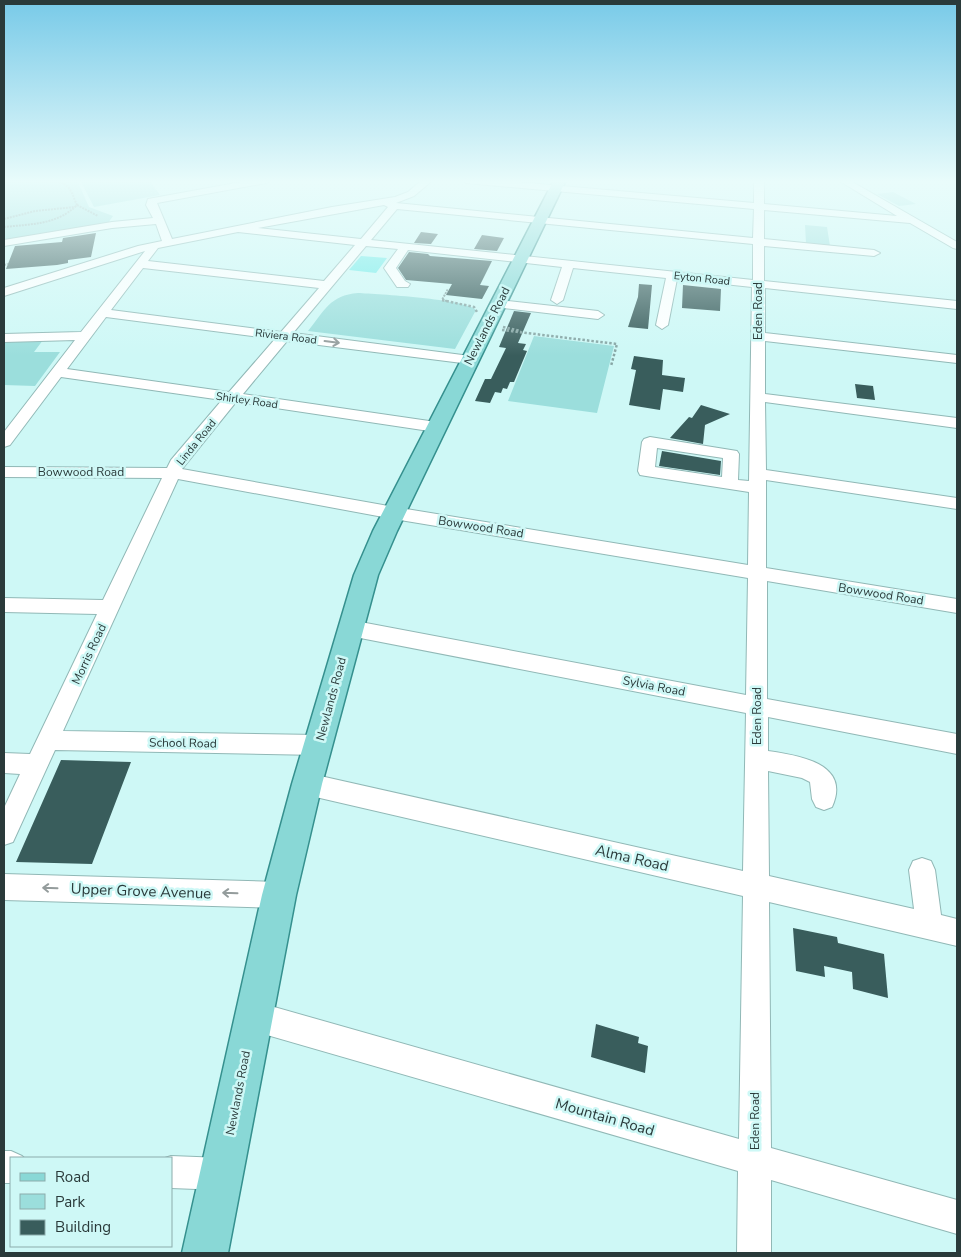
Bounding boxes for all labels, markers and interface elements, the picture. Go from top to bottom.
street label: Eyton Road [673,268,731,289]
street label: Eden Road [750,282,766,340]
street label: Newlands Road [460,284,514,368]
street label: Riviera Road [254,325,318,348]
one-way arrow [324,337,340,347]
street label: Shirley Road [215,389,279,412]
street label: Linda Road [173,416,220,469]
street label: Bowwood Road [38,464,124,480]
street label: Bowwood Road [437,512,525,542]
street label: Bowwood Road [837,579,925,609]
street label: Morris Road [68,621,110,687]
street label: Newlands Road [312,655,350,742]
street label: Sylvia Road [621,672,687,700]
street label: Eden Road [749,687,765,745]
street label: School Road [149,734,217,752]
street label: Alma Road [593,840,671,876]
street label: Upper Grove Avenue [70,879,212,903]
one-way arrow [42,883,58,893]
one-way arrow [222,889,238,898]
street label: Newlands Road [222,1049,254,1137]
street label: Eden Road [747,1092,763,1150]
street label: Mountain Road [553,1093,657,1141]
legend [10,1157,172,1247]
text: Road [55,1167,90,1187]
text: Park [55,1192,85,1212]
text: Building [55,1217,111,1237]

